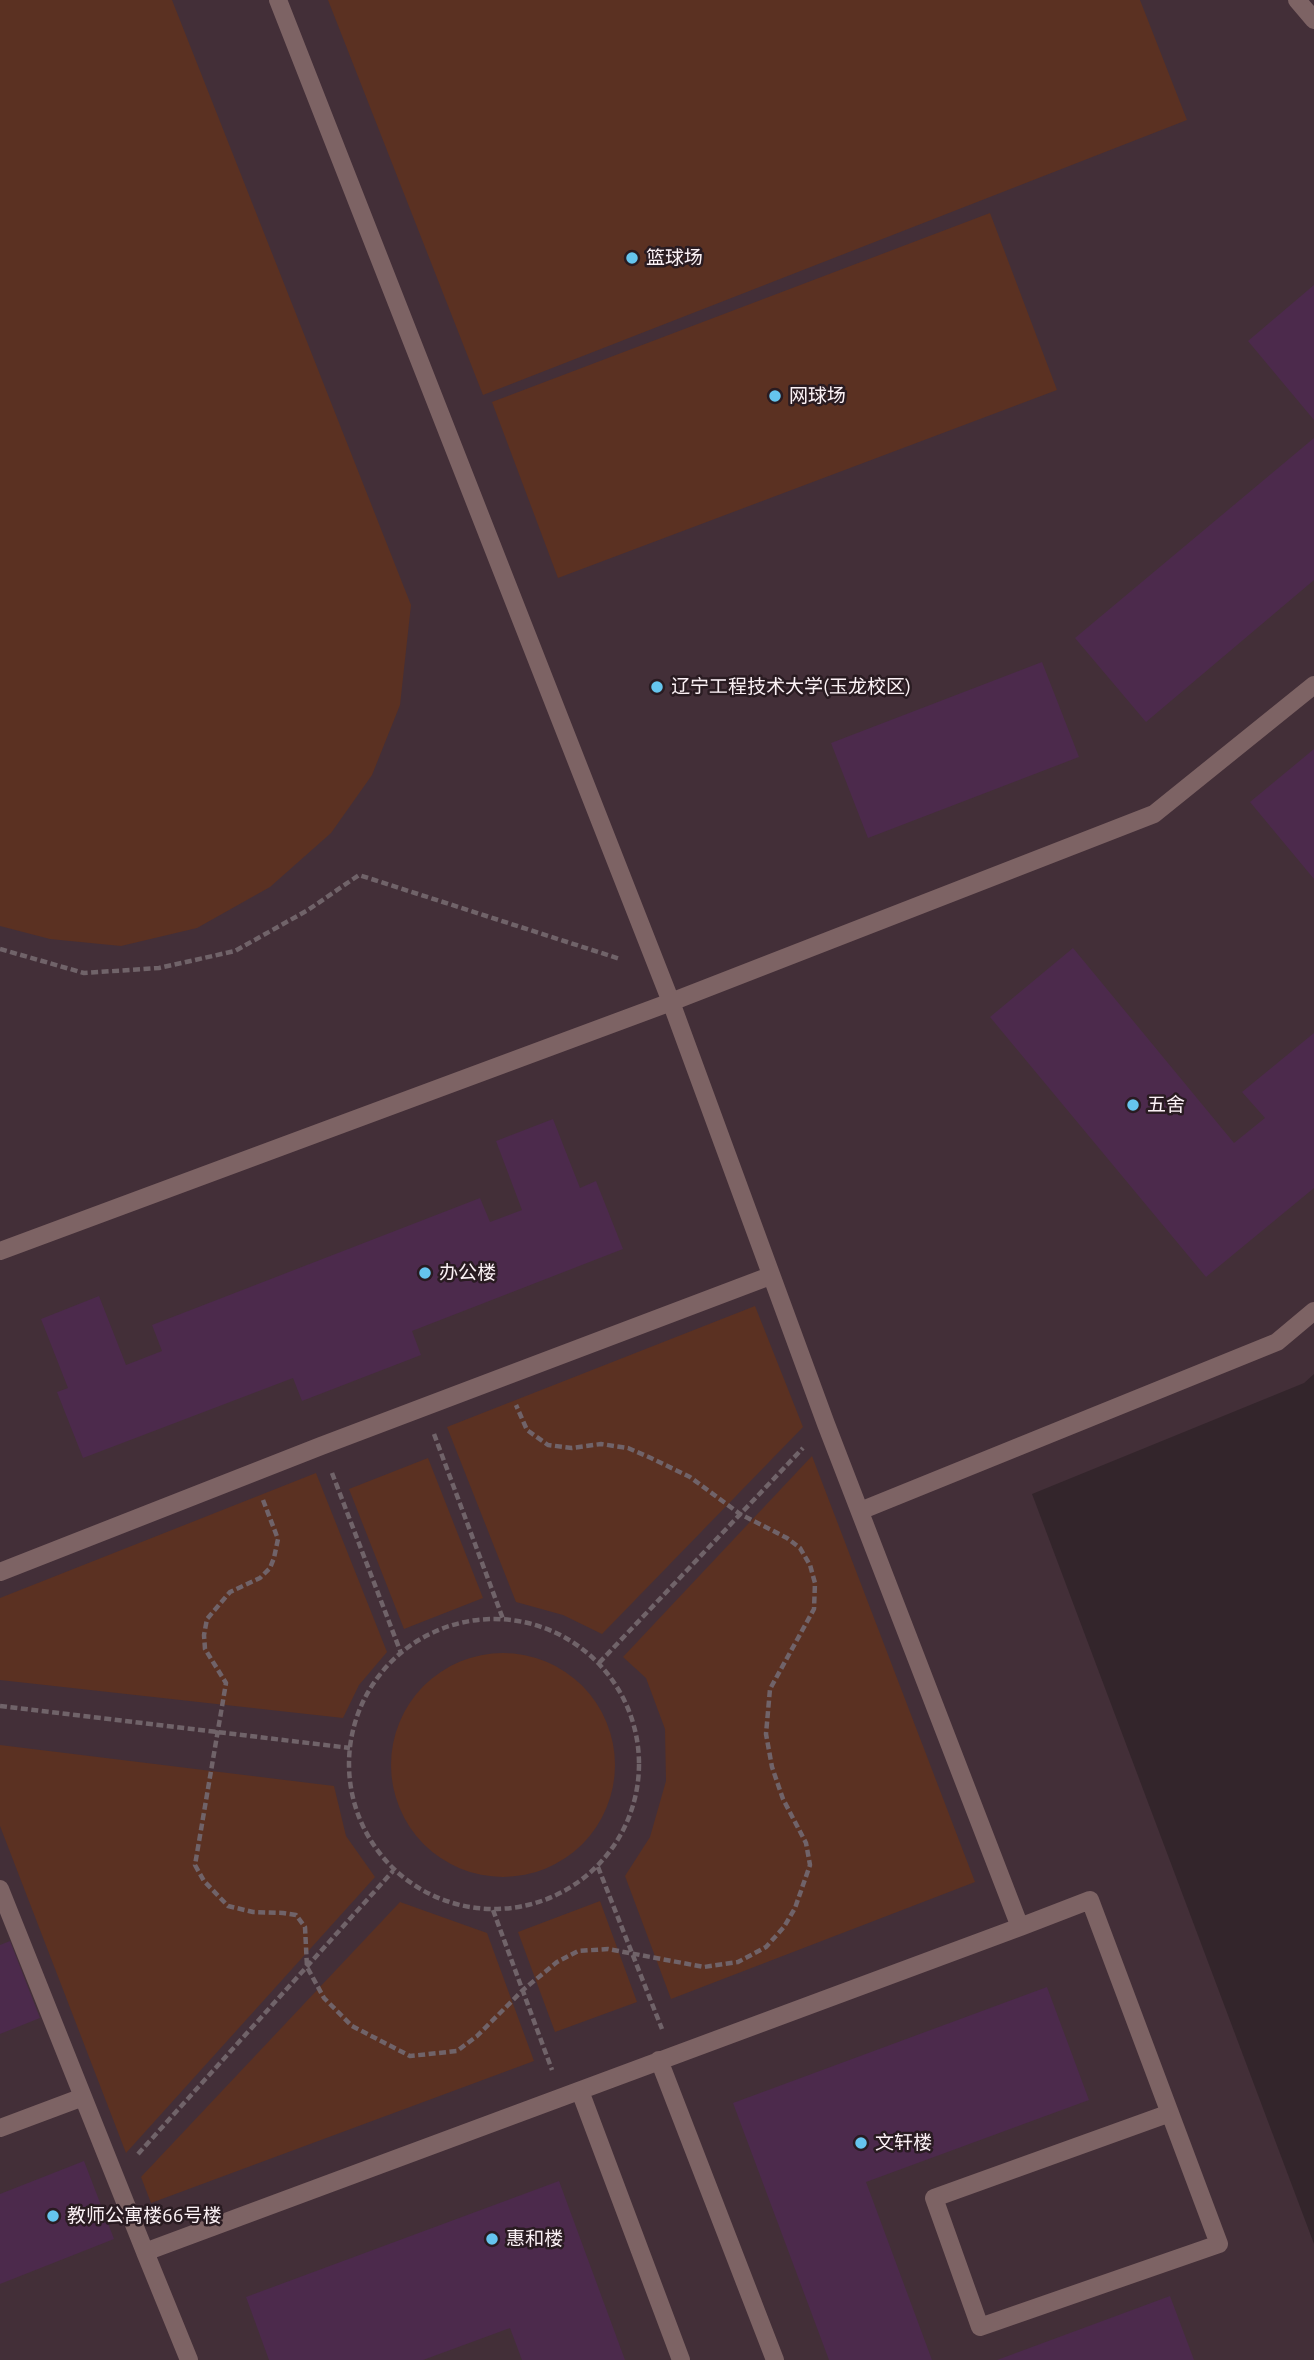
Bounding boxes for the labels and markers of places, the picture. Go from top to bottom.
place label: 篮球场 [646,247,703,269]
marker: 篮球场 [624,250,640,266]
place label: 网球场 [789,385,846,407]
marker: 网球场 [767,388,783,404]
place label: 辽宁工程技术大学(玉龙校区) [671,676,911,698]
marker: 辽宁工程技术大学(玉龙校区) [649,679,665,695]
place label: 五舍 [1147,1094,1185,1116]
marker: 五舍 [1125,1097,1141,1113]
place label: 办公楼 [439,1262,496,1284]
marker: 办公楼 [417,1265,433,1281]
place label: 文轩楼 [875,2132,932,2154]
marker: 文轩楼 [853,2135,869,2151]
place label: 教师公寓楼66号楼 [67,2205,221,2227]
marker: 教师公寓楼66号楼 [45,2208,61,2224]
place label: 惠和楼 [506,2228,563,2250]
marker: 惠和楼 [484,2231,500,2247]

